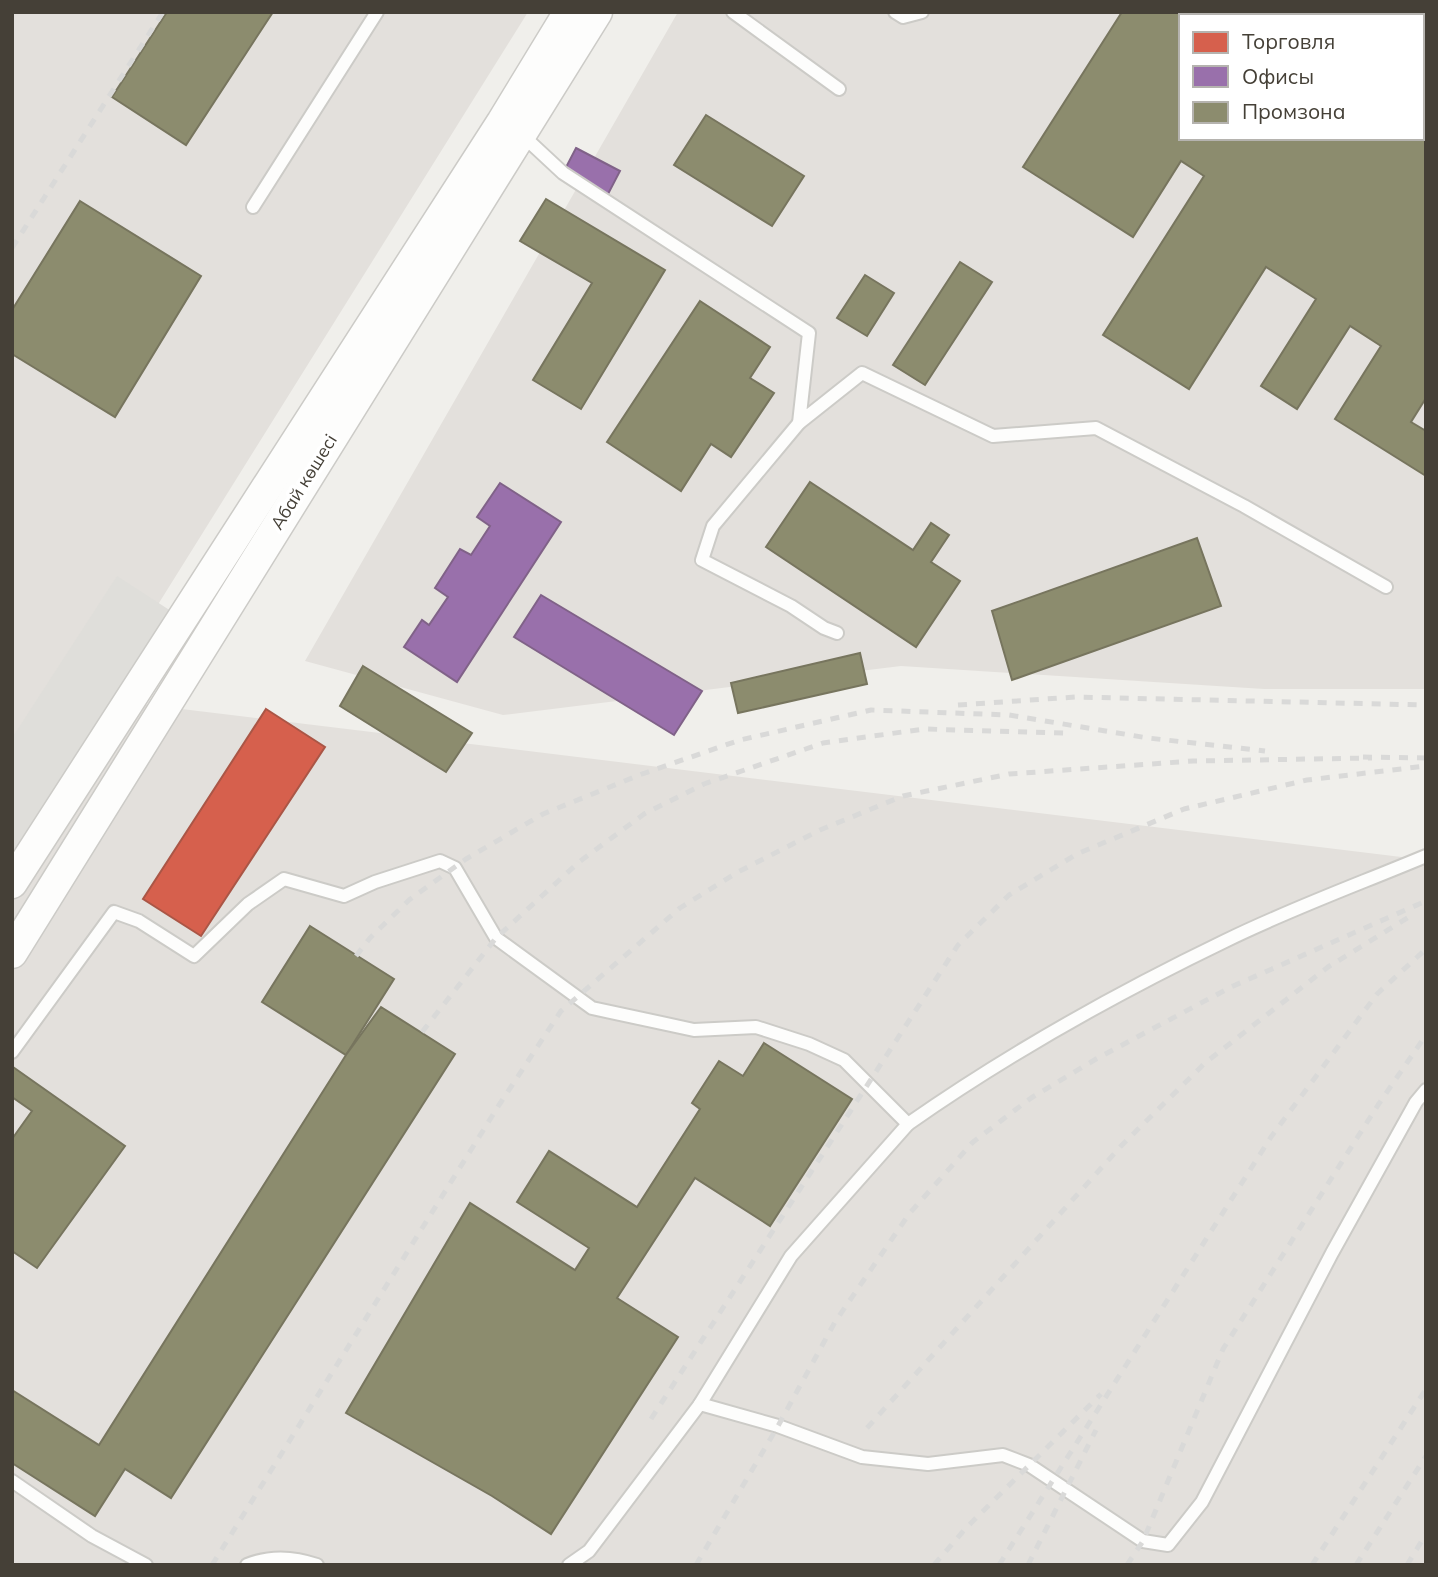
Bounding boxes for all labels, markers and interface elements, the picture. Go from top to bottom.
legend [1179,14,1424,140]
text: Торговля [1242,28,1335,54]
text: Офисы [1242,63,1314,89]
text: Промзона [1242,98,1345,124]
street label: Абай көшесі [265,430,342,534]

